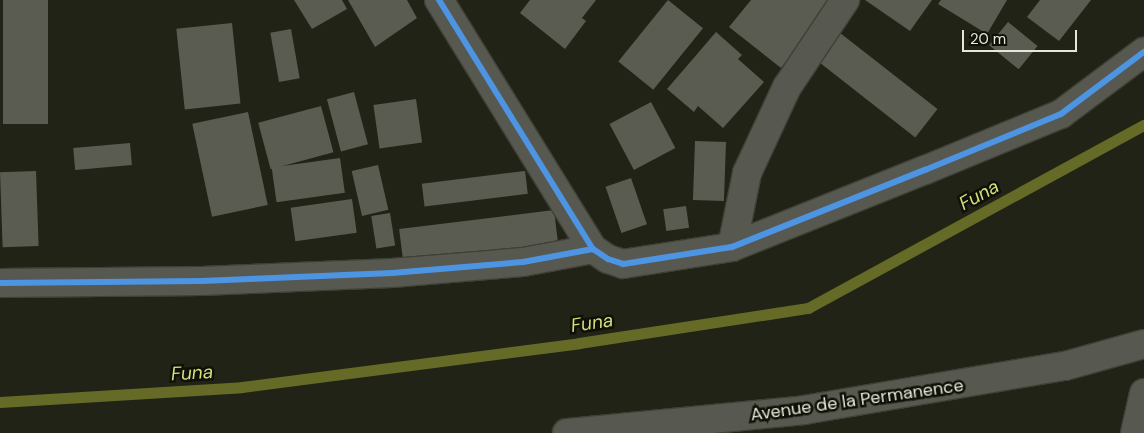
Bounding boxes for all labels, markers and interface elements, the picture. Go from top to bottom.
scale bar [964,20,1079,52]
text: 20 m [970,29,1006,49]
water label: Funa [955,175,1003,215]
water label: Funa [569,309,615,337]
water label: Funa [170,361,214,385]
street label: Avenue de la Permanence [749,374,965,426]

